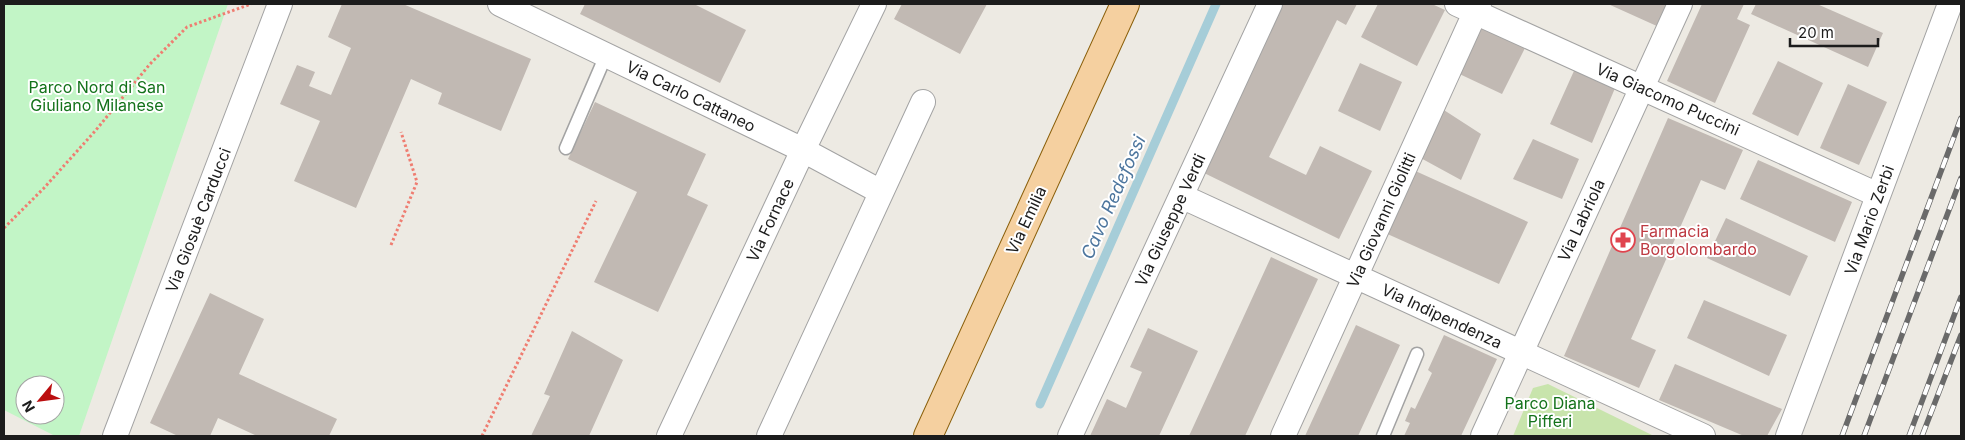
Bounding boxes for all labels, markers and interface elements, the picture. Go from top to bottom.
scale bar [1790,15,1878,47]
text: 20 m [1798,23,1834,42]
street label: Via Carlo Cattaneo [623,56,759,136]
street label: Via Giacomo Puccini [1593,58,1743,140]
park label: Parco Nord di San Giuliano Milanese [29,77,165,115]
water label: Cavo Redefossi [1076,131,1150,262]
street label: Via Giosuè Carducci [161,145,235,295]
street label: Via Giovanni Giolitti [1342,149,1420,291]
street label: Via Giuseppe Verdi [1131,151,1209,289]
street label: Via Mario Zerbi [1840,162,1898,278]
street label: Via Fornace [742,175,798,265]
street label: Via Labriola [1553,176,1609,264]
street label: Via Emilia [1002,183,1050,257]
place label: Farmacia Borgolombardo [1640,221,1757,259]
pharmacy icon: Farmacia Borgolombardo [1610,227,1636,253]
street label: Via Indipendenza [1379,279,1505,353]
north arrow [15,375,65,425]
park label: Parco Diana Pifferi [1504,393,1596,431]
text: N [18,398,38,415]

